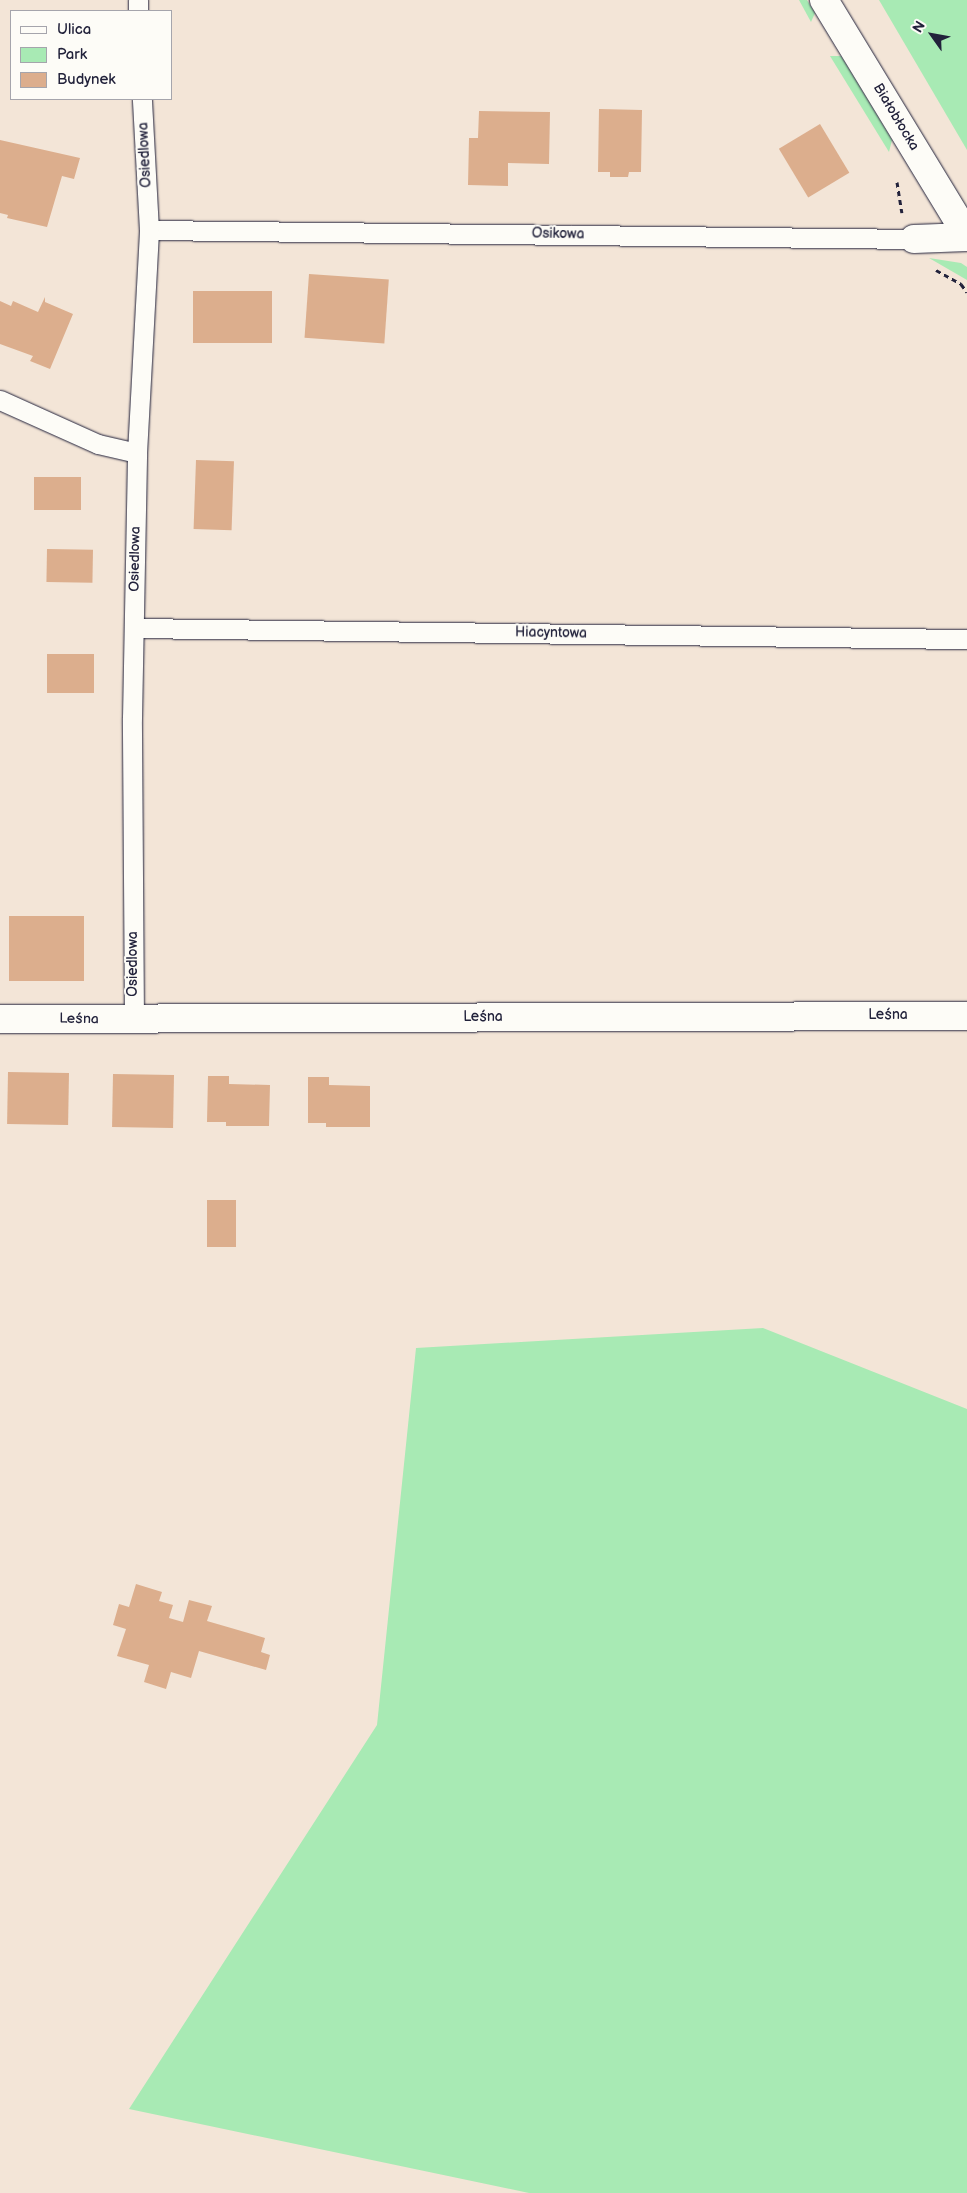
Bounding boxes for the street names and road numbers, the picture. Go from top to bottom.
street label: Białobłocka [869,80,923,154]
street label: Osiedlowa [135,122,155,188]
street label: Osikowa [532,225,584,243]
street label: Osiedlowa [126,526,144,592]
street label: Hiacyntowa [515,624,587,642]
street label: Osiedlowa [125,931,141,997]
street label: Leśna [868,1007,908,1023]
street label: Leśna [463,1009,503,1025]
street label: Leśna [59,1010,99,1028]

